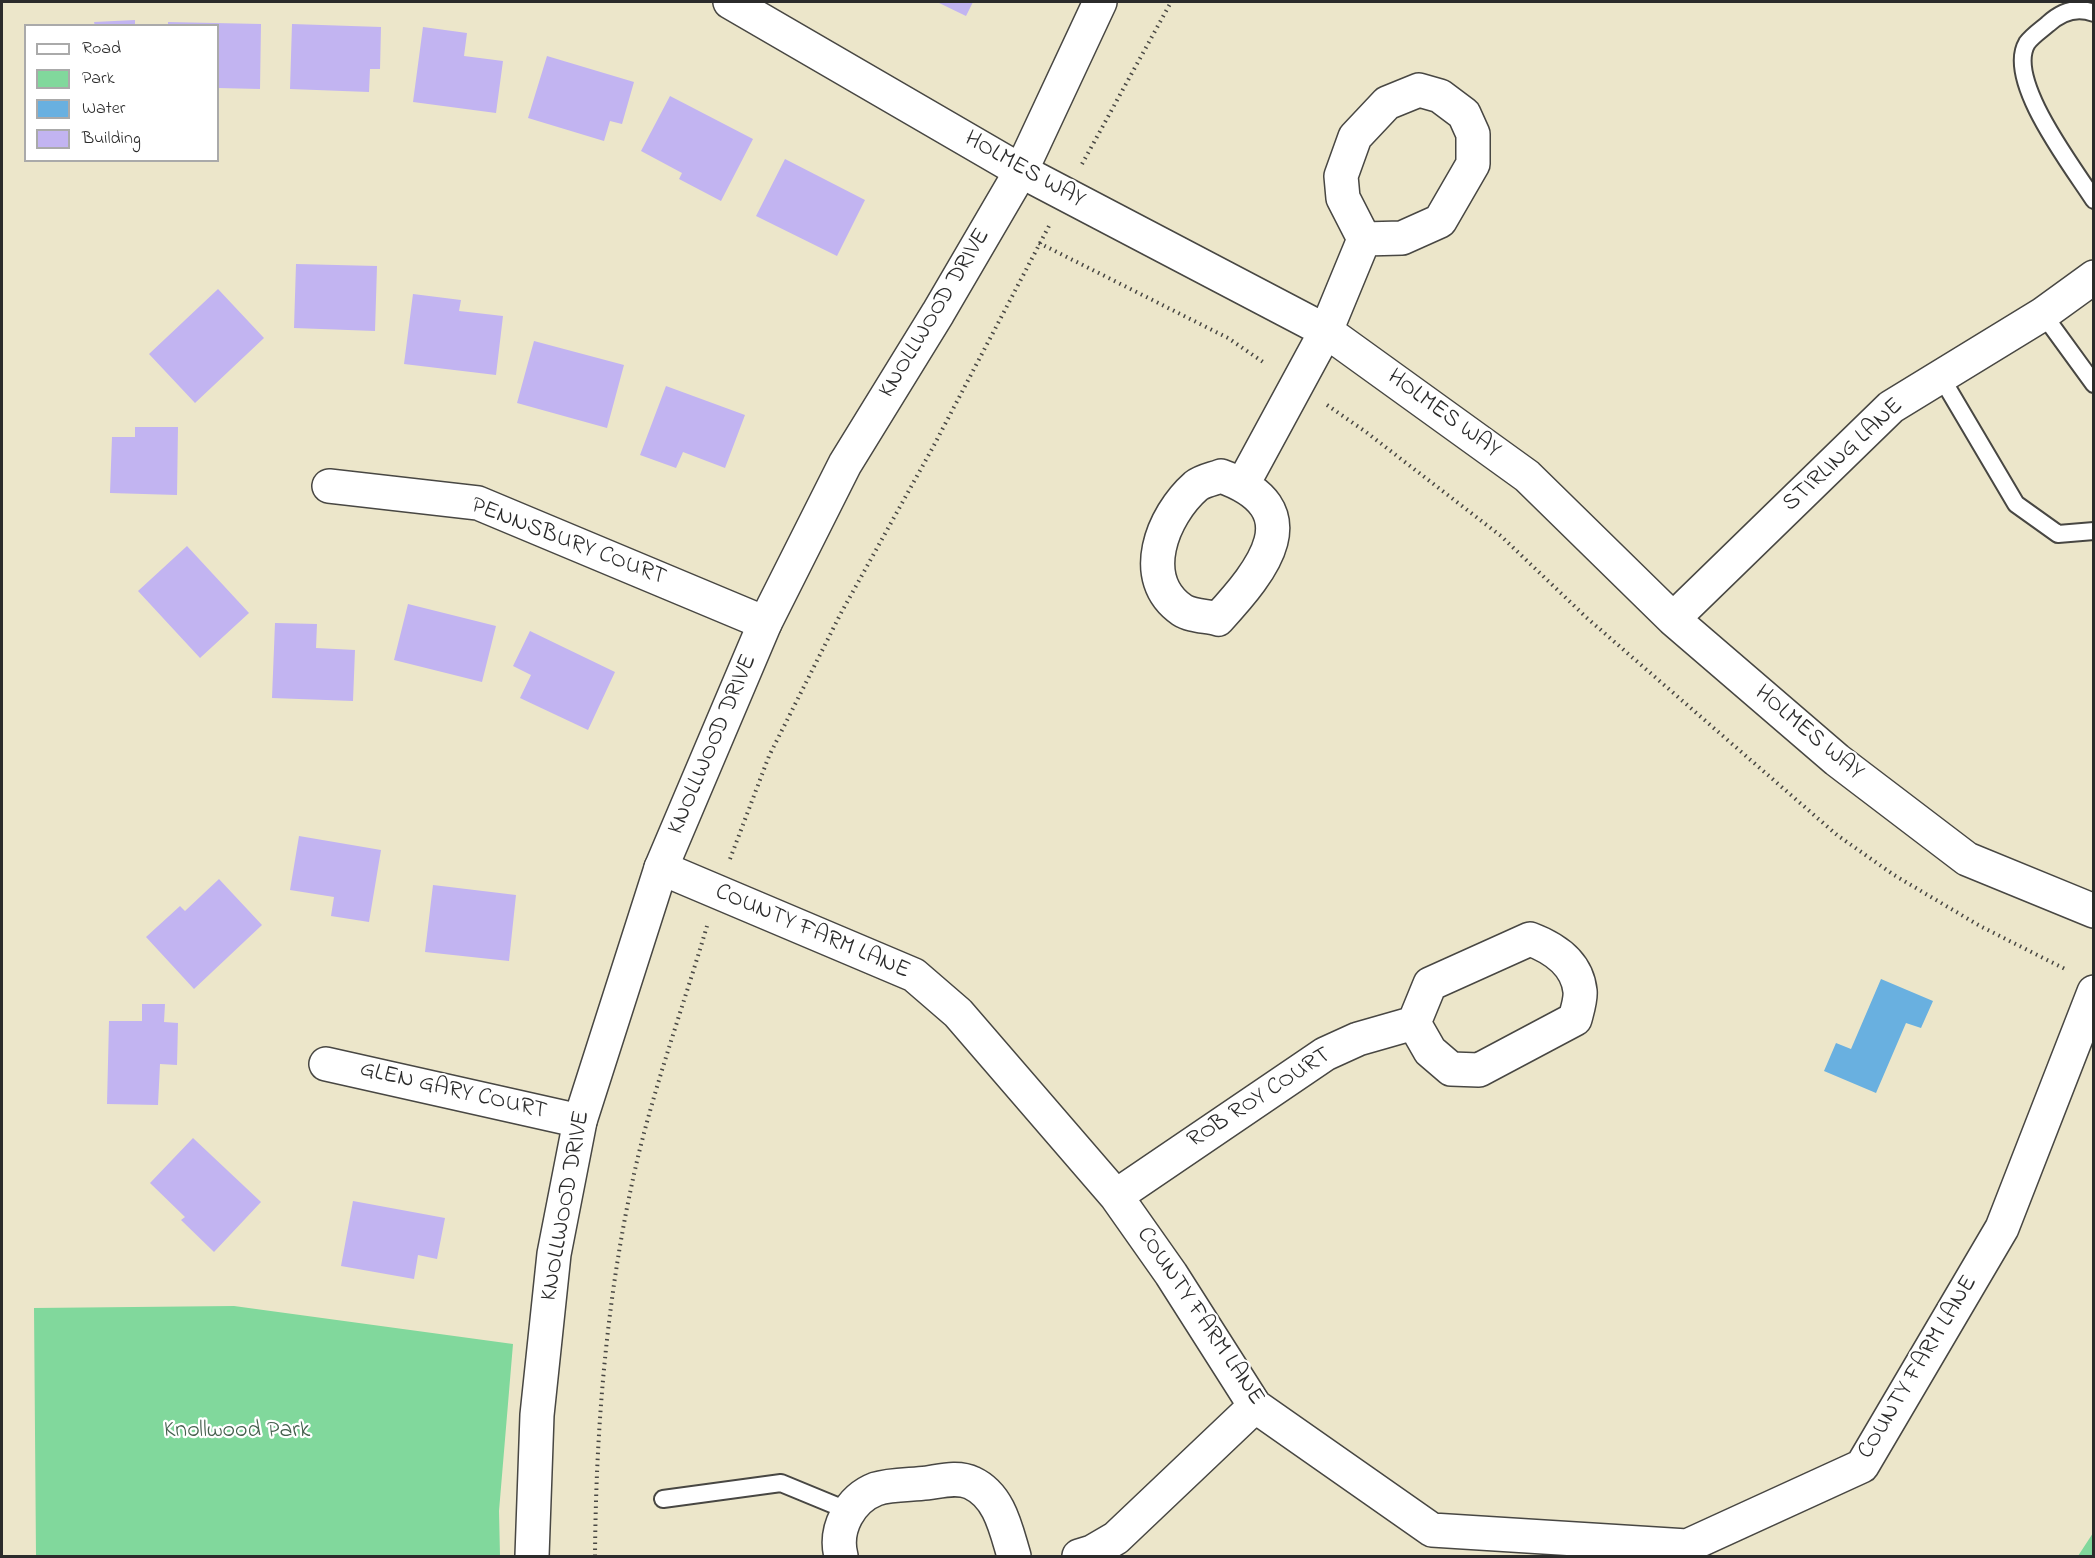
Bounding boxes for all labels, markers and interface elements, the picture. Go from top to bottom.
legend [24,24,219,162]
text: Road [82,36,121,62]
text: Park [82,66,115,92]
text: Water [82,96,125,122]
text: Building [82,126,141,152]
street label: HOLMES WAY [959,126,1089,216]
street label: KNOLLWOOD DRIVE [874,224,998,404]
street label: HOLMES WAY [1381,364,1505,466]
street label: STIRLING LANE [1778,393,1910,519]
street label: PENNSBURY COURT [466,492,670,594]
street label: KNOLLWOOD DRIVE [663,651,765,839]
street label: HOLMES WAY [1748,680,1868,788]
street label: COUNTY FARM LANE [710,879,914,987]
street label: ROB ROY COURT [1183,1042,1337,1156]
street label: GLEN GARY COURT [357,1056,549,1128]
street label: KNOLLWOOD DRIVE [536,1109,598,1303]
street label: COUNTY FARM LANE [1129,1222,1269,1412]
street label: COUNTY FARM LANE [1853,1271,1985,1465]
park label: Knollwood Park [164,1418,310,1446]

